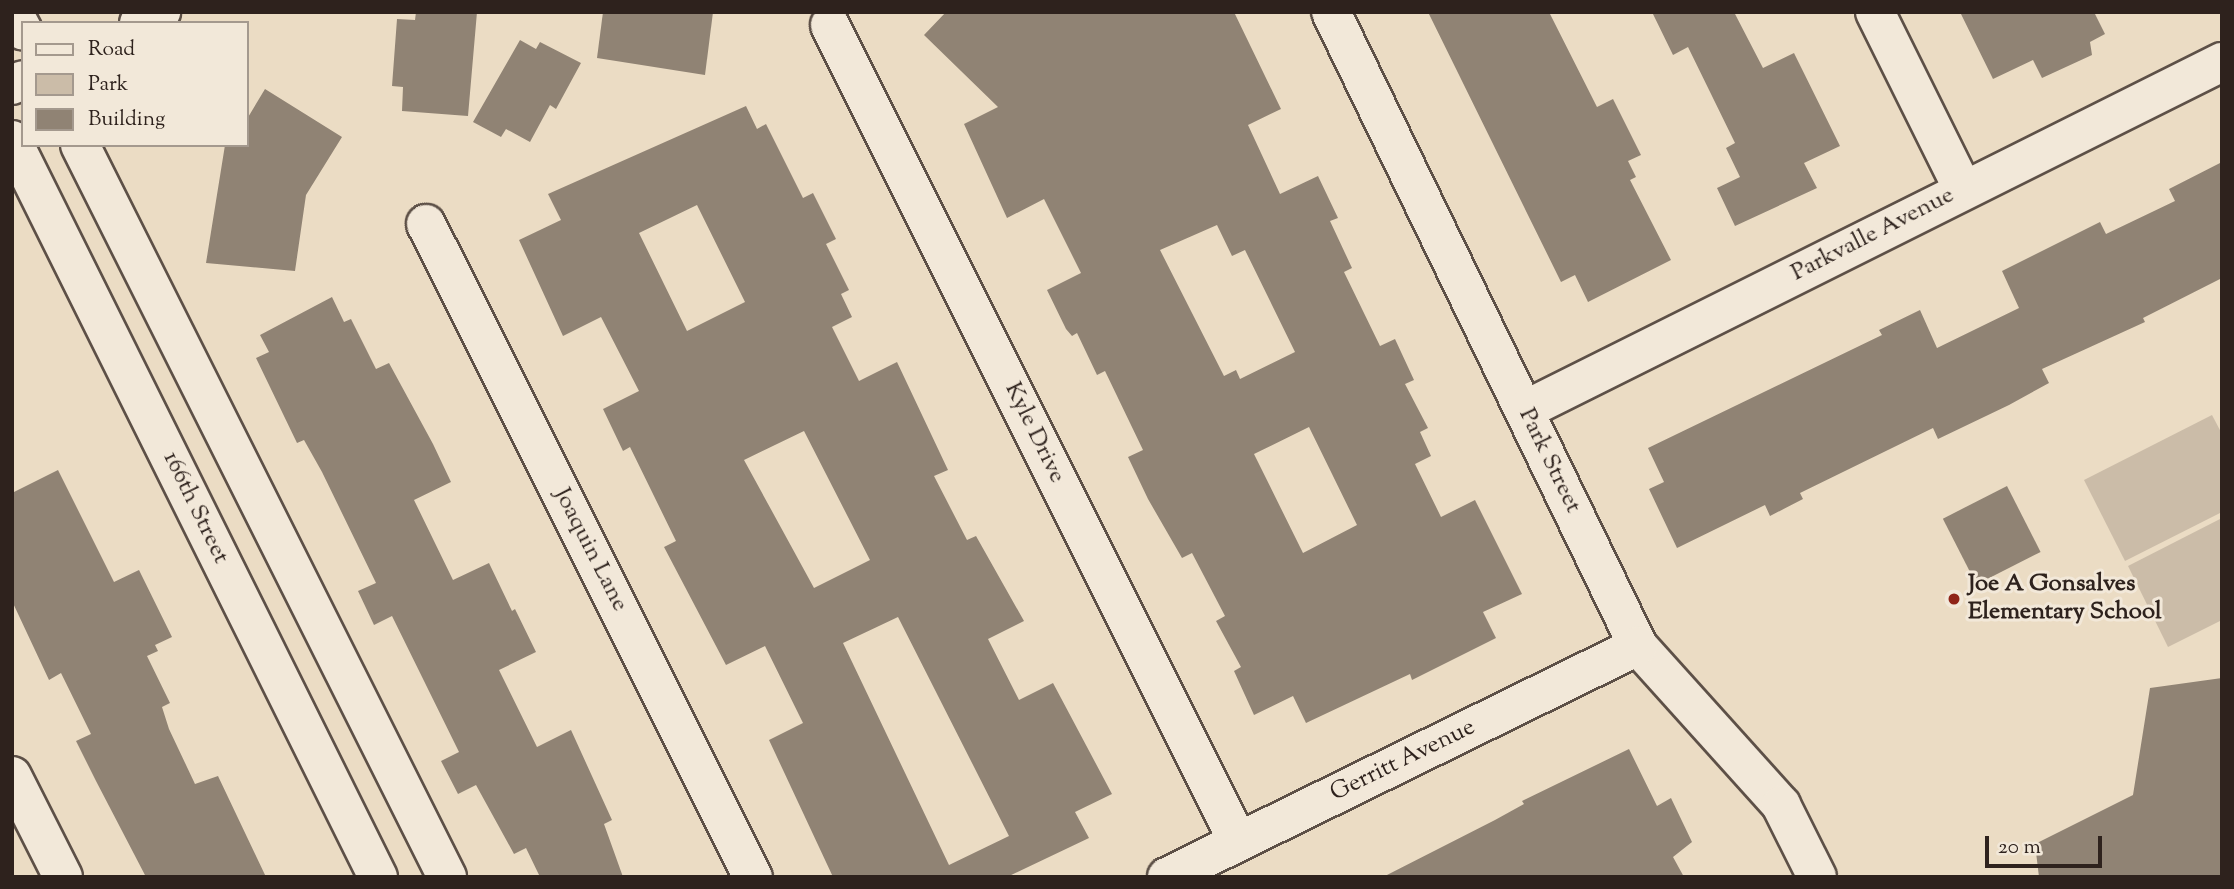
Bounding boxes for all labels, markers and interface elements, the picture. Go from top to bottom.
legend [21,21,248,147]
text: Road [88,35,135,65]
text: Park [88,70,128,100]
text: Building [88,105,165,135]
street label: Parkvalle Avenue [1787,182,1959,288]
street label: Kyle Drive [997,378,1071,488]
street label: Park Street [1511,404,1587,518]
street label: 166th Street [155,447,235,569]
street label: Joaquin Lane [547,484,633,616]
place label: Joe A Gonsalves Elementary School [1968,571,2162,627]
marker: Joe A Gonsalves Elementary School [1946,591,1962,607]
street label: Gerritt Avenue [1326,714,1480,808]
scale bar [1989,822,2106,866]
text: 20 m [1998,833,2041,863]

